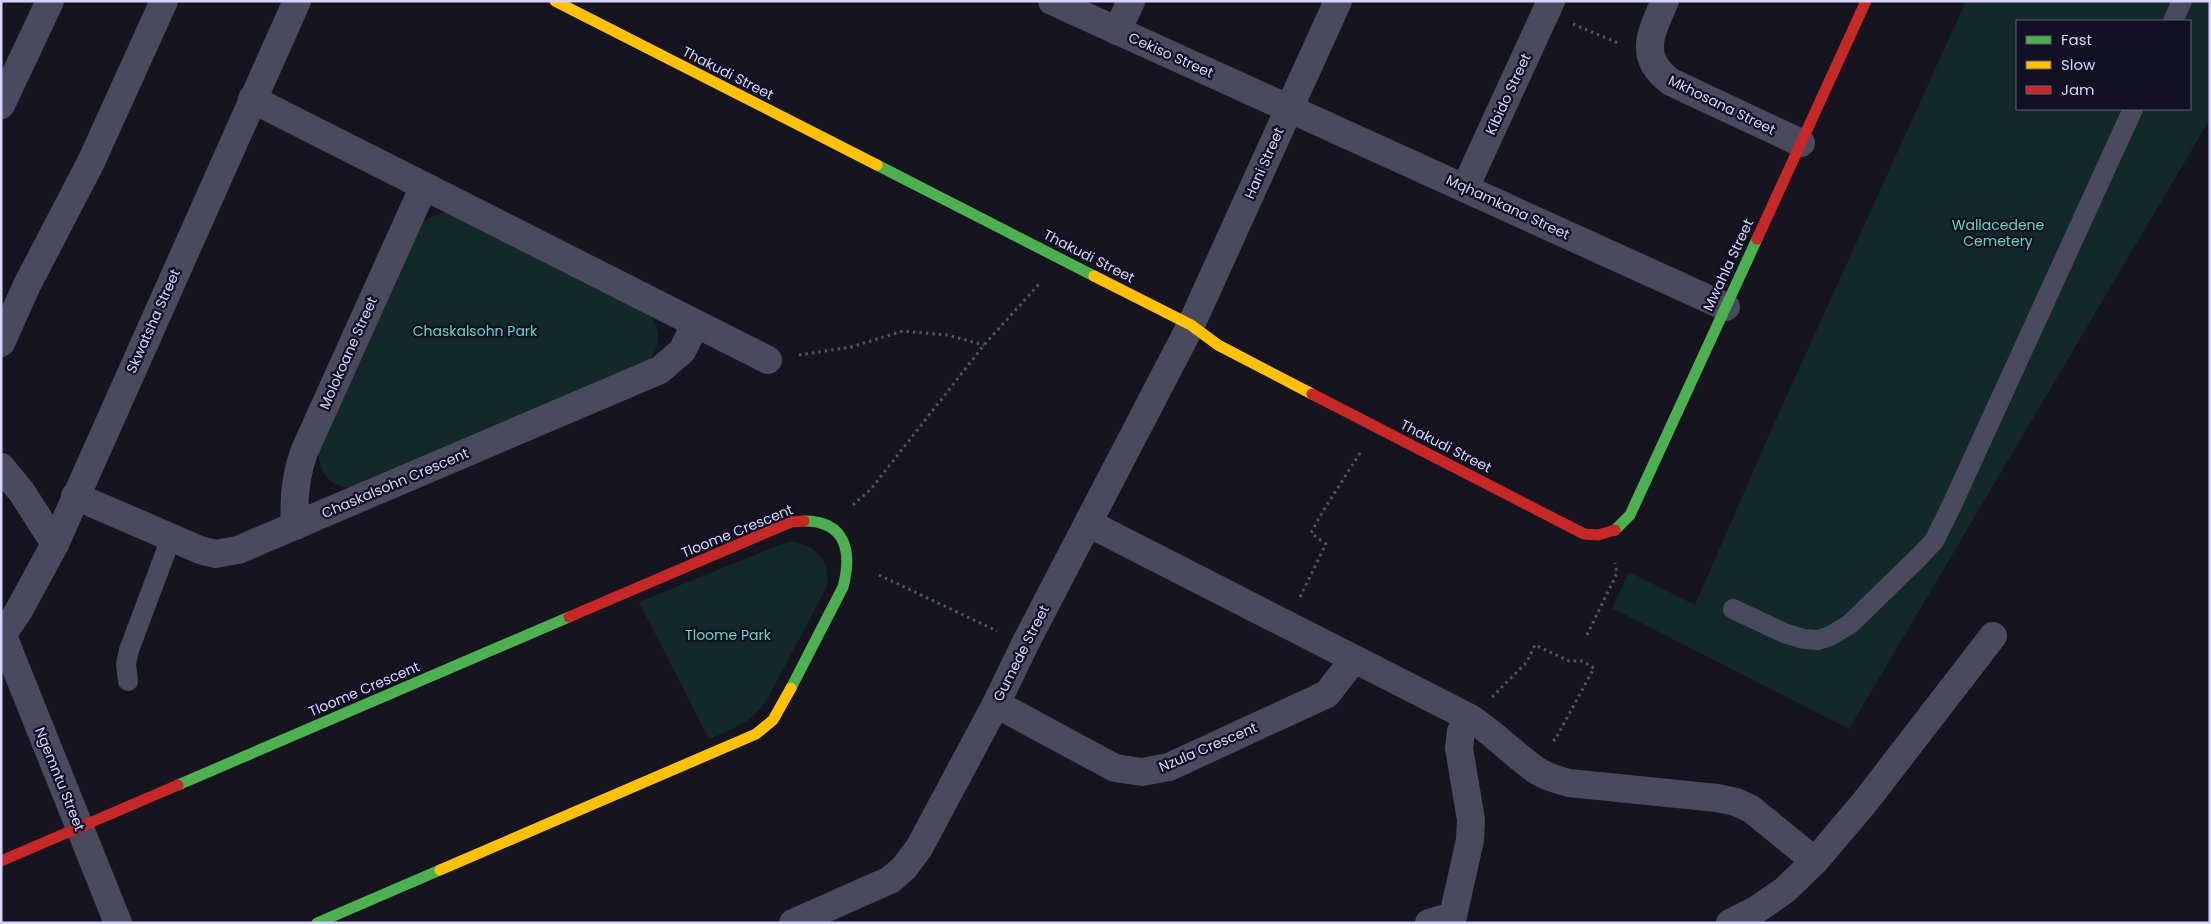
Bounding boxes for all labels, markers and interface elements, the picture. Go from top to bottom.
legend [2016,20,2191,110]
street label: Cekiso Street [1125,27,1217,83]
text: Fast [2061,29,2092,50]
street label: Thakudi Street [679,41,777,105]
street label: Kibido Street [1480,50,1536,138]
text: Slow [2061,54,2096,75]
street label: Mkhosana Street [1665,70,1779,140]
text: Jam [2061,79,2095,100]
street label: Hani Street [1239,124,1289,202]
street label: Mqhamkana Street [1443,170,1573,244]
park label: Wallacedene Cemetery [1952,215,2045,251]
street label: Mwahla Street [1698,216,1758,314]
street label: Thakudi Street [1040,224,1138,288]
street label: Skwatsha Street [121,266,185,376]
street label: Molokoane Street [314,293,382,413]
park label: Chaskalsohn Park [413,321,538,341]
street label: Thakudi Street [1397,414,1495,478]
street label: Chaskalsohn Crescent [318,443,472,523]
street label: Tloome Crescent [678,499,796,563]
street label: Gumede Street [988,601,1054,705]
park label: Tloome Park [685,625,772,645]
street label: Tloome Crescent [305,657,423,721]
street label: Nzula Crescent [1156,717,1260,777]
street label: Ngemntu Street [30,724,90,834]

